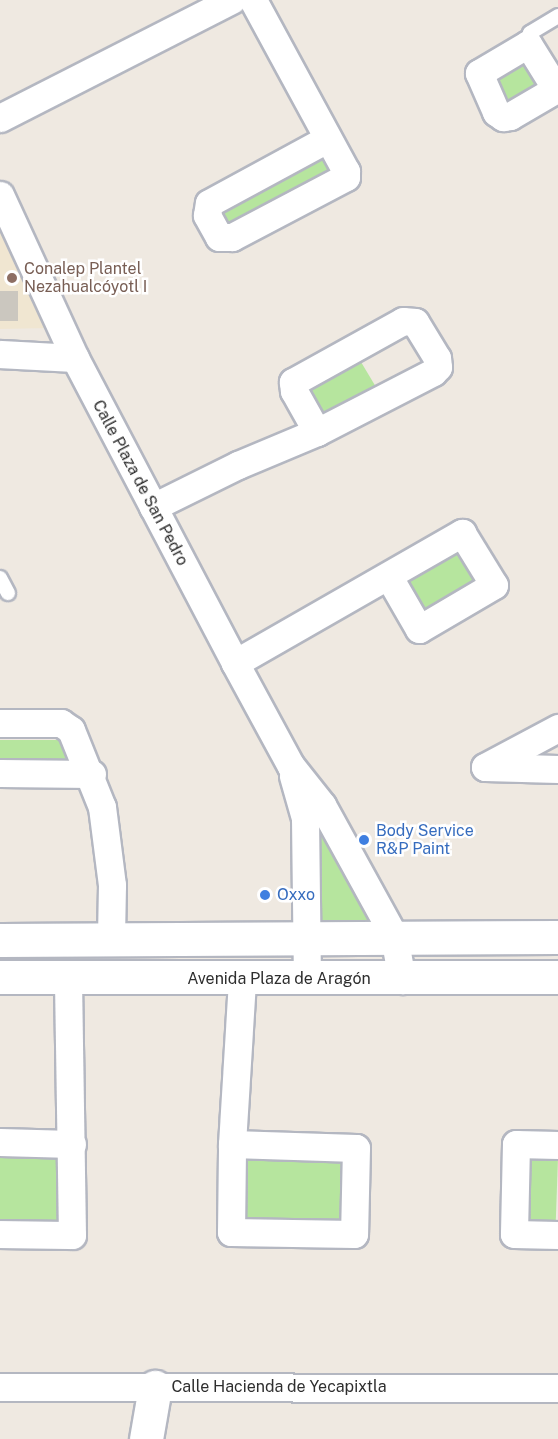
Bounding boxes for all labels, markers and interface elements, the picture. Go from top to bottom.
place label: Conalep Plantel Nezahualcóyotl I [24,259,147,297]
marker: Conalep Plantel Nezahualcóyotl I [5,271,19,285]
street label: Calle Plaza de San Pedro [88,397,192,569]
place label: Body Service R&P Paint [376,821,474,859]
marker: Body Service R&P Paint [357,833,371,847]
place label: Oxxo [277,885,315,905]
marker: Oxxo [258,888,272,902]
street label: Avenida Plaza de Aragón [187,969,371,989]
street label: Calle Hacienda de Yecapixtla [171,1377,387,1397]

